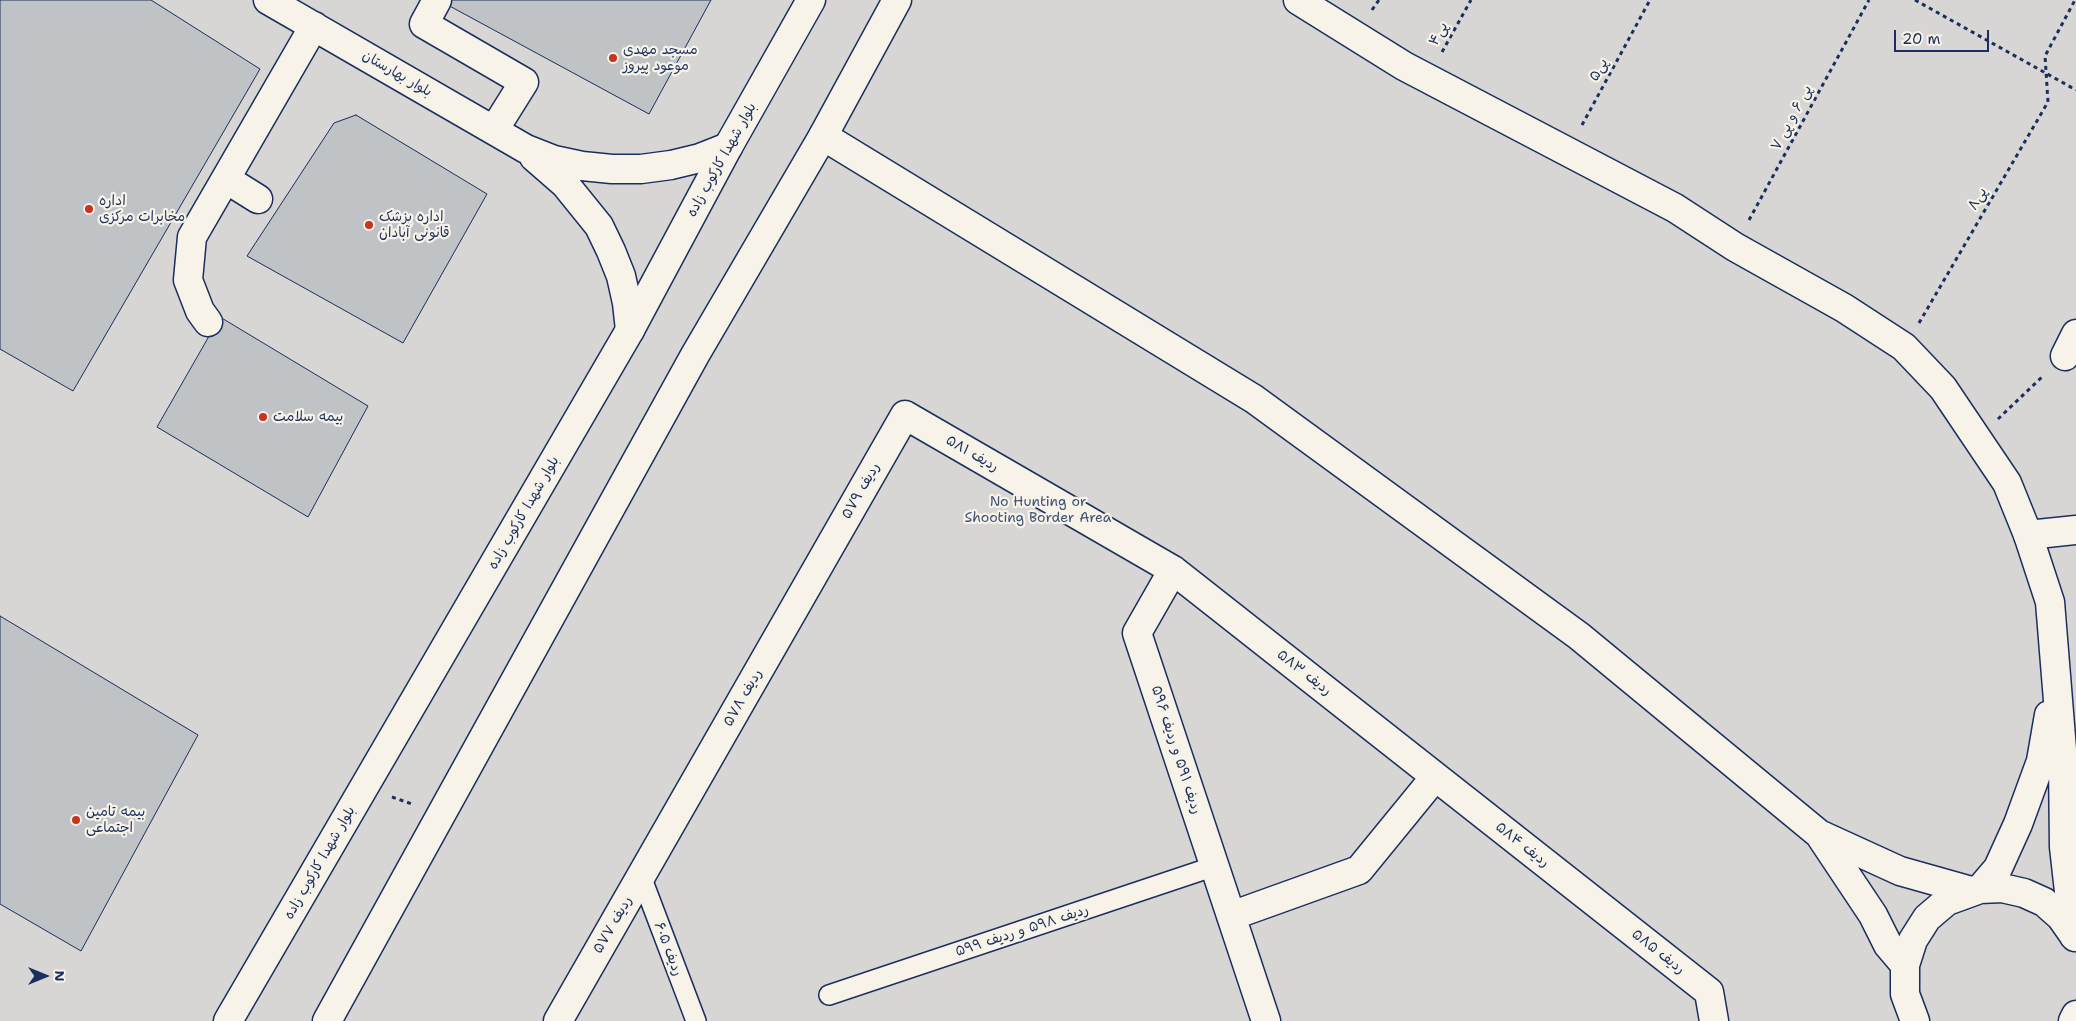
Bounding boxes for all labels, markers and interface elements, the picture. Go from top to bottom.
street label: پی۴ [1426,19,1452,49]
scale bar [1896,20,1991,52]
text: 20 m [1902,29,1941,49]
place label: مسجد مهدی موعود پیروز [623,42,698,74]
street label: بلوار بهارستان [359,47,435,101]
marker: مسجد مهدی موعود پیروز [607,52,619,64]
street label: پی۵ [1586,56,1612,84]
street label: پی ۶ و پی ۷ [1768,82,1816,154]
street label: بلوار شهدا کارکوب زاده [684,100,760,220]
street label: پی۸ [1965,185,1991,213]
place label: اداره مخابرات مرکزی [99,193,185,226]
marker: اداره مخابرات مرکزی [83,203,95,215]
place label: اداره پزشک قانونی آبادان [379,209,449,242]
marker: اداره پزشک قانونی آبادان [363,219,375,231]
place label: بیمه سلامت [273,409,343,425]
marker: بیمه سلامت [257,411,269,423]
street label: ردیف ۵۸۱ [943,432,1001,476]
street label: بلوار شهدا کارکوب زاده [485,453,563,573]
street label: ردیف ۵۷۹ [838,460,884,522]
park label: No Hunting or Shooting Border Area [964,494,1112,526]
street label: ردیف ۵۸۳ [1273,646,1335,700]
street label: ردیف ۵۷۸ [720,666,766,730]
street label: ردیف ۵۹۱ و ردیف ۵۹۶ [1147,684,1205,816]
street label: بلوار شهدا کارکوب زاده [281,803,359,923]
place label: بیمه تامین اجتماعی [86,804,145,836]
marker: بیمه تامین اجتماعی [70,814,82,826]
street label: ردیف ۵۸۴ [1492,819,1552,871]
street label: ردیف ۵۷۷ [590,893,636,957]
street label: ردیف ۵۹۸ و ردیف ۵۹۹ [953,902,1091,960]
street label: ردیف ۶۰۵ [650,920,686,978]
street label: ردیف ۵۸۵ [1628,926,1688,978]
north arrow [20,951,70,1001]
text: N [51,970,69,982]

